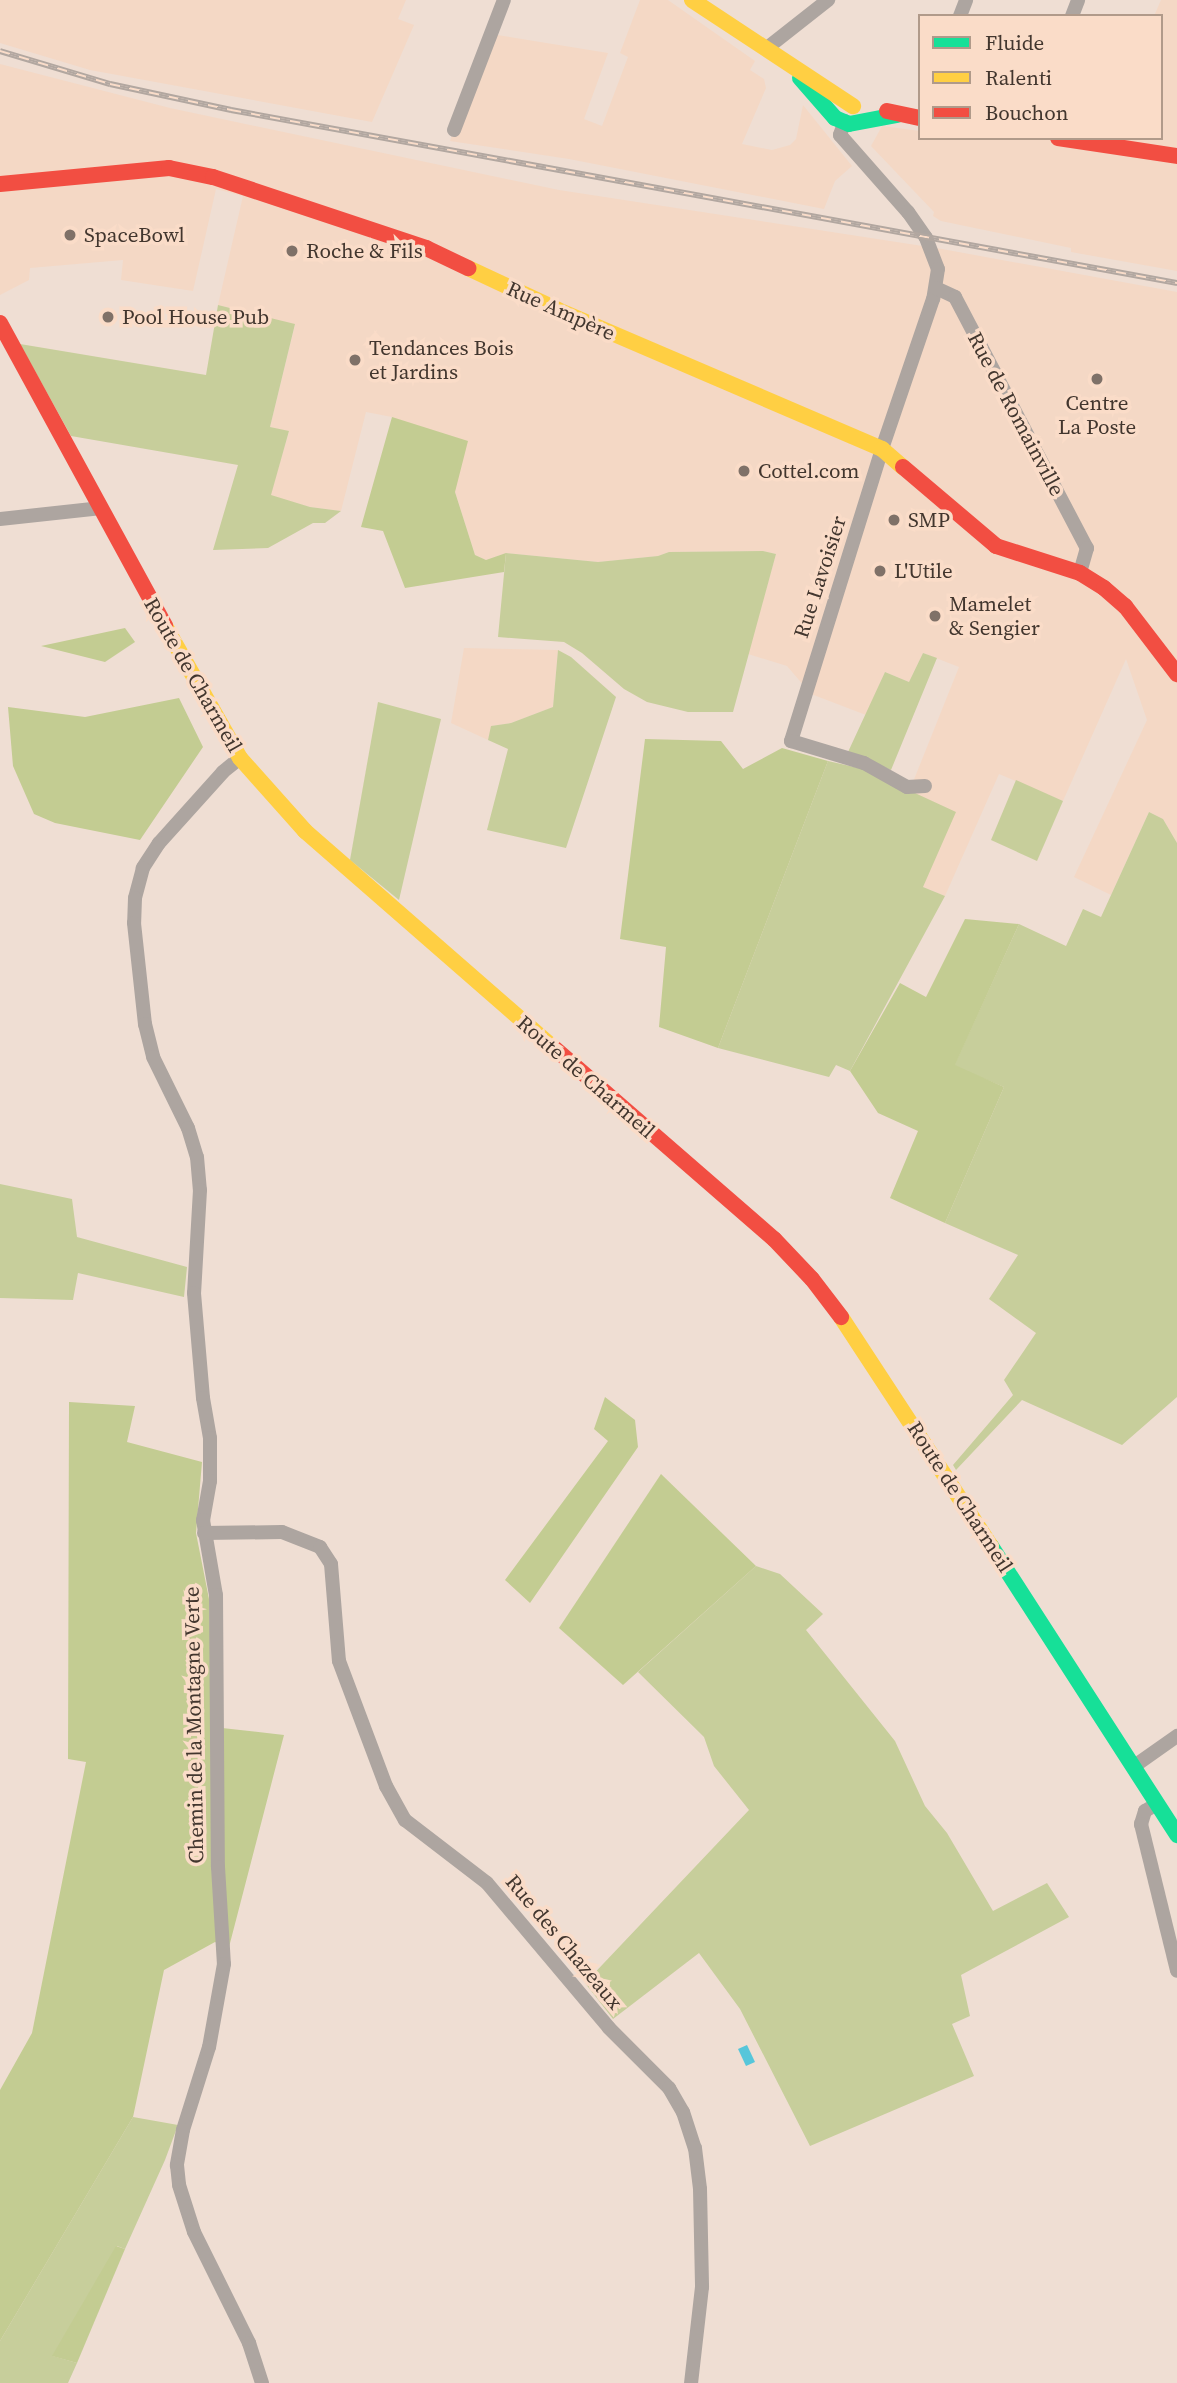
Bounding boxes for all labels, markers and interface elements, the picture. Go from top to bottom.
legend [918,14,1163,140]
text: Fluide [985,28,1044,57]
text: Ralenti [985,63,1052,92]
text: Bouchon [985,98,1068,127]
place label: SpaceBowl [84,222,185,248]
marker: SpaceBowl [62,227,78,243]
place label: Roche & Fils [306,238,423,264]
marker: Roche & Fils [284,243,300,259]
street label: Rue Ampère [503,276,619,346]
place label: Pool House Pub [122,304,269,330]
marker: Pool House Pub [100,309,116,325]
street label: Rue de Romainville [962,328,1070,500]
place label: Tendances Bois et Jardins [369,335,514,385]
marker: Tendances Bois et Jardins [347,352,363,368]
marker: Centre La Poste [1089,371,1105,387]
place label: Centre La Poste [1058,390,1136,440]
place label: Cottel.com [758,458,860,484]
marker: Cottel.com [736,463,752,479]
place label: SMP [908,507,950,533]
marker: SMP [886,512,902,528]
street label: Rue Lavoisier [788,513,852,641]
place label: L'Utile [894,558,953,584]
marker: L'Utile [872,563,888,579]
place label: Mamelet & Sengier [949,591,1040,641]
street label: Route de Charmeil [138,593,248,757]
marker: Mamelet & Sengier [927,608,943,624]
street label: Route de Charmeil [512,1010,660,1144]
street label: Route de Charmeil [902,1417,1018,1577]
street label: Chemin de la Montagne Verte [179,1586,209,1864]
street label: Rue des Chazeaux [500,1869,628,2015]

